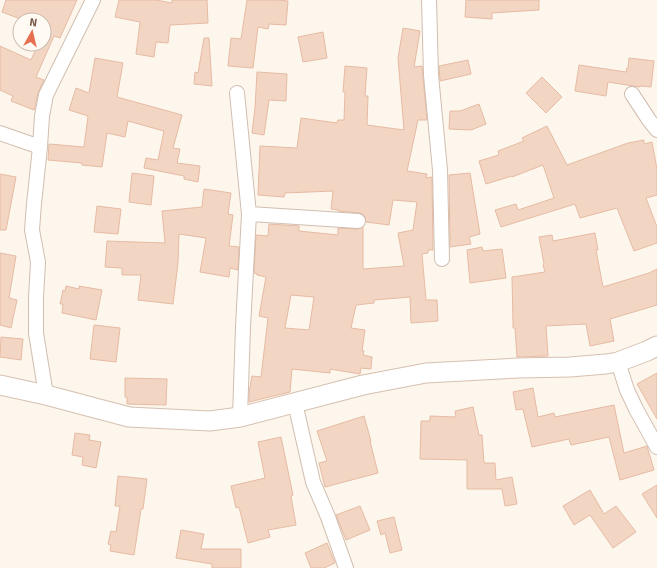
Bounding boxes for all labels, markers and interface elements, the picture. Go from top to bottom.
north arrow [12,12,52,52]
text: N [29,16,38,30]

